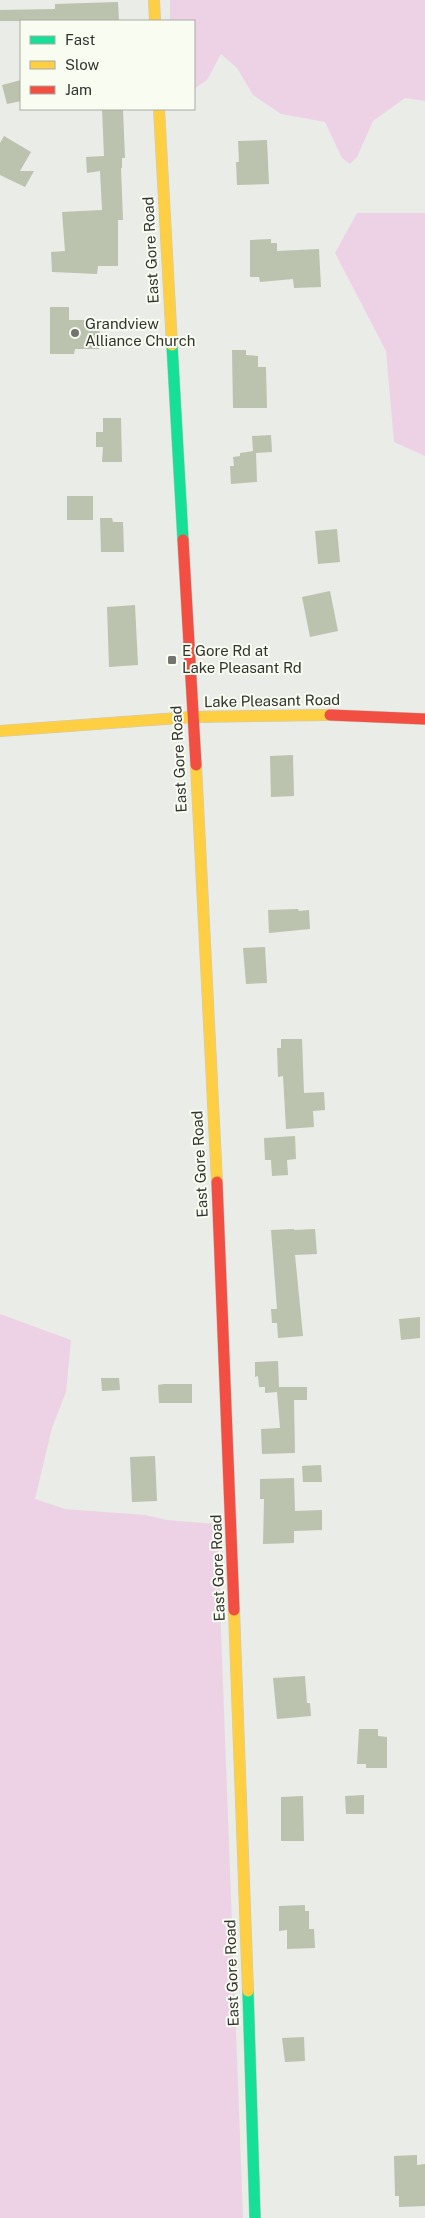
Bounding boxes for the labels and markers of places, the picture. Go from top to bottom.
place label: Grandview Alliance Church [85,315,195,349]
marker: Grandview Alliance Church [69,327,81,339]
place label: E Gore Rd at Lake Pleasant Rd [182,642,302,676]
marker: E Gore Rd at Lake Pleasant Rd [166,654,178,666]

